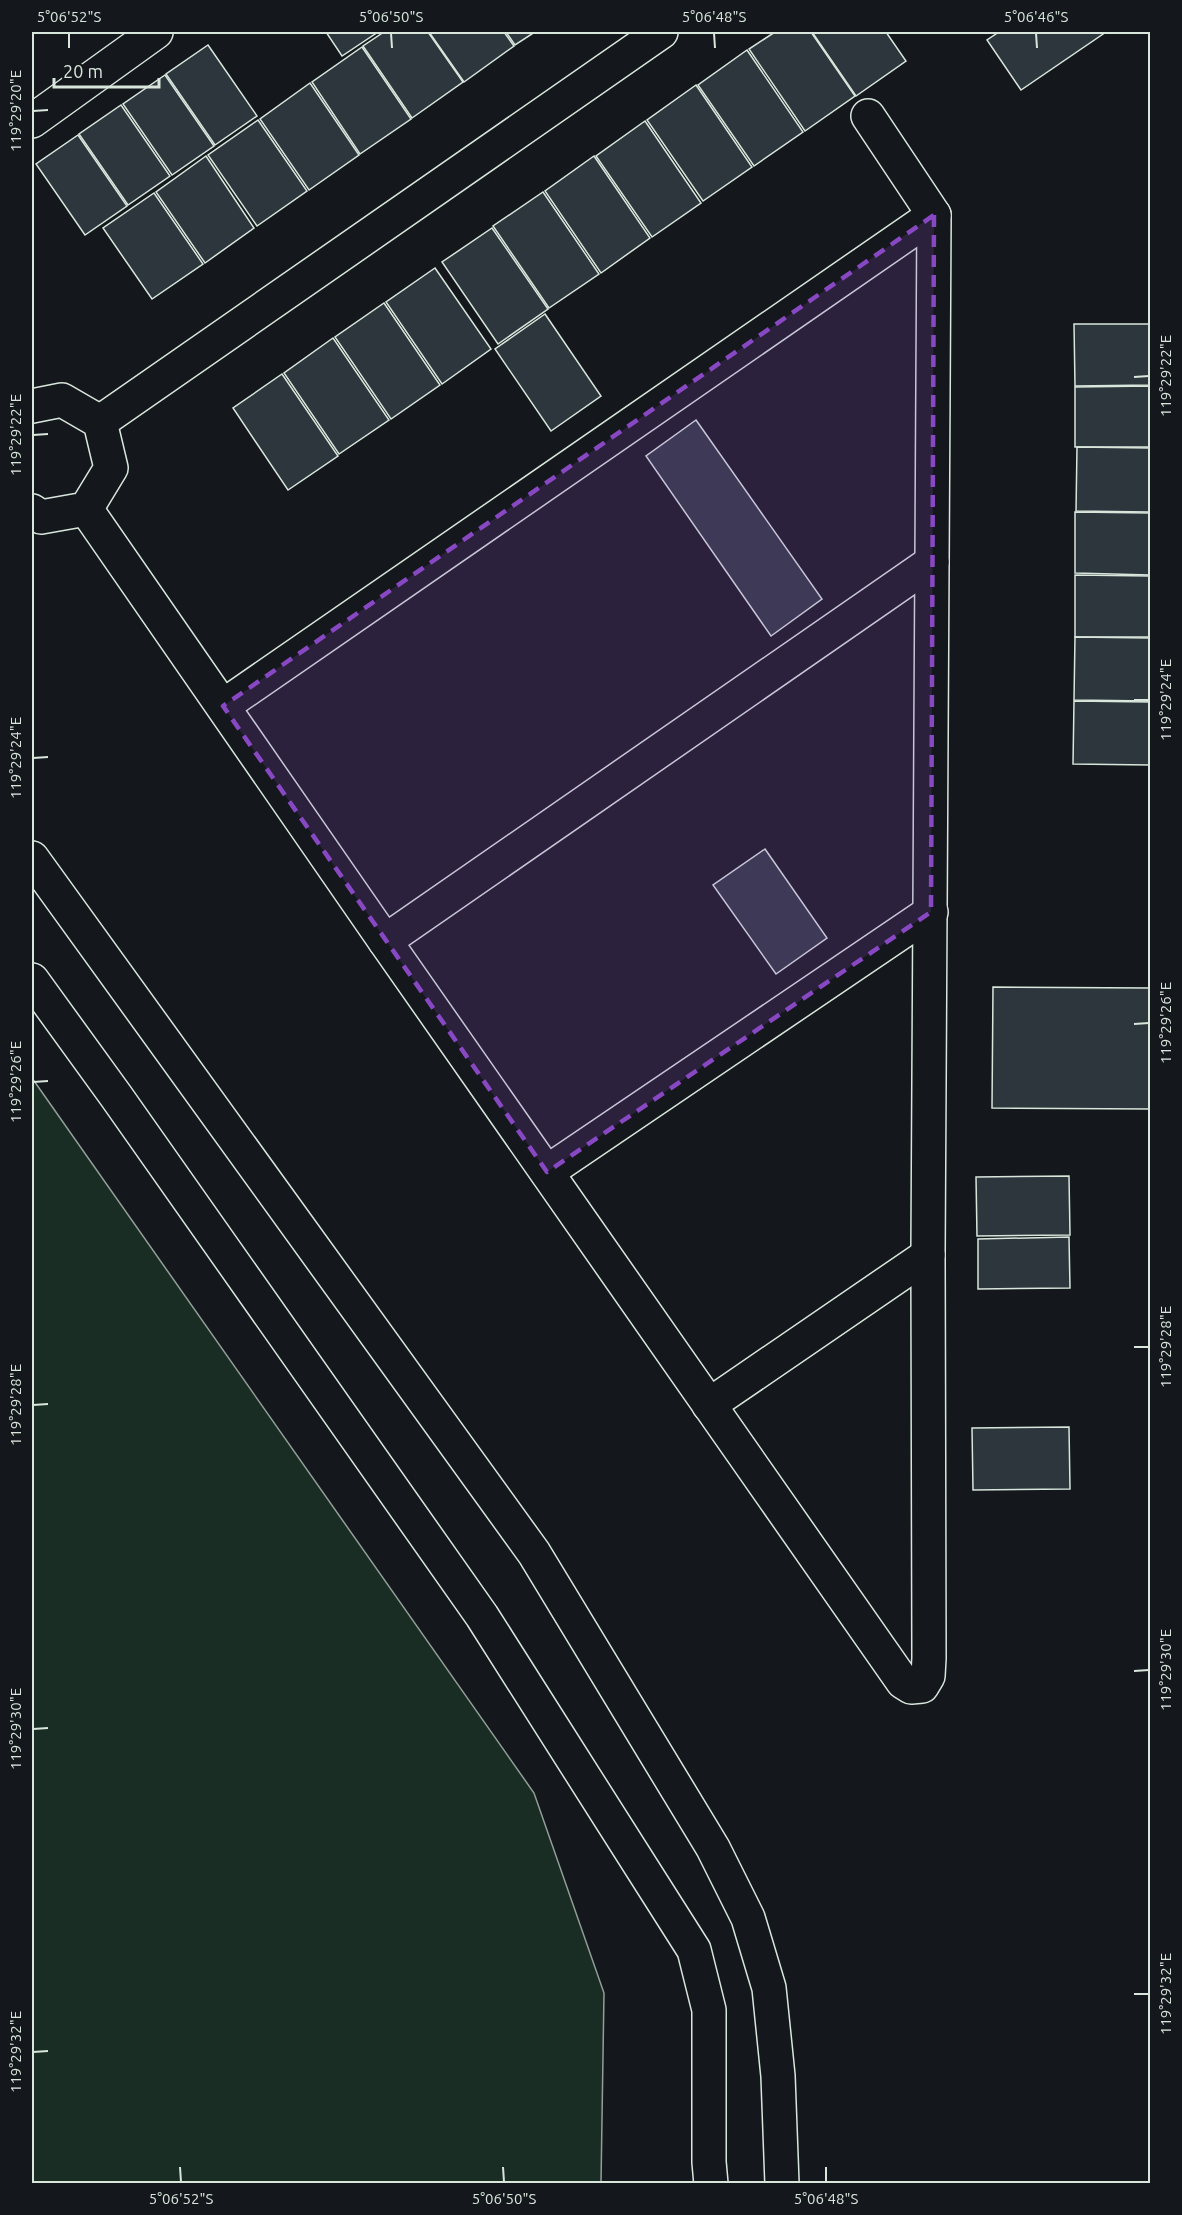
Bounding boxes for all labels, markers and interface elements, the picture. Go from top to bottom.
text: 5°06'52"S [37,8,101,25]
text: 5°06'50"S [359,8,423,25]
text: 5°06'48"S [682,8,746,25]
text: 5°06'46"S [1004,8,1068,25]
scale bar [54,51,159,89]
text: 20 m [63,61,103,81]
text: 119°29'20"E [7,70,24,152]
text: 119°29'22"E [1157,335,1174,417]
text: 119°29'22"E [7,394,24,476]
text: 119°29'24"E [1157,659,1174,741]
text: 119°29'24"E [7,717,24,799]
text: 119°29'26"E [1157,982,1174,1064]
text: 119°29'26"E [7,1041,24,1123]
text: 119°29'28"E [1157,1306,1174,1388]
text: 119°29'28"E [7,1364,24,1446]
text: 119°29'30"E [1157,1629,1174,1711]
text: 119°29'30"E [7,1688,24,1770]
text: 119°29'32"E [1157,1953,1174,2035]
text: 119°29'32"E [7,2011,24,2093]
text: 5°06'52"S [149,2190,213,2207]
text: 5°06'50"S [472,2190,536,2207]
text: 5°06'48"S [794,2190,858,2207]

